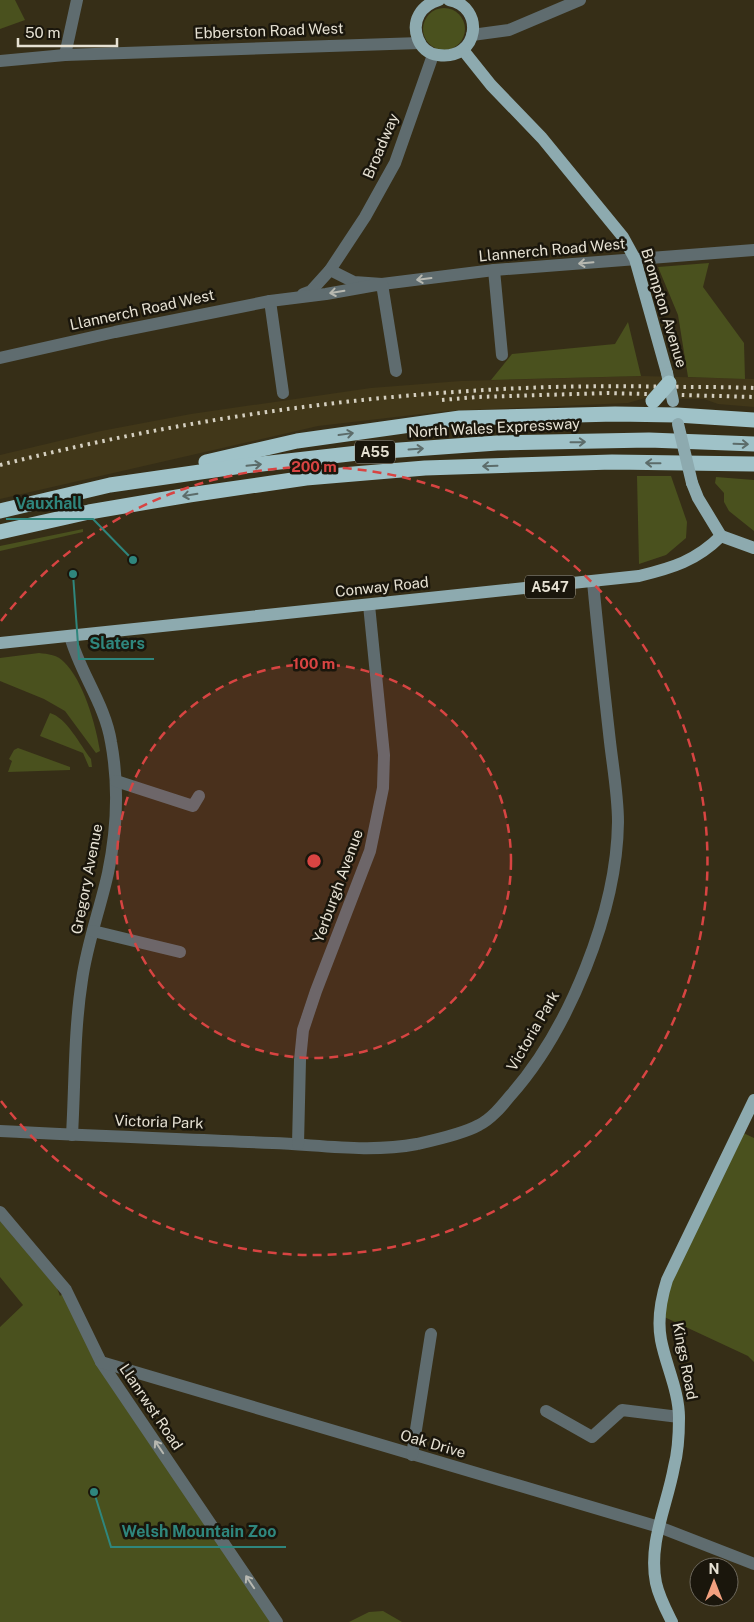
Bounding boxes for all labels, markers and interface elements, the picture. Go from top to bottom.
scale bar [18,15,116,47]
street label: Ebberston Road West [194,19,344,42]
text: 50 m [25,24,60,41]
street label: Broadway [359,111,402,181]
street label: Llannerch Road West [478,235,626,264]
street label: Brompton Avenue [638,246,691,370]
one-way arrow [578,258,594,267]
one-way arrow [417,274,433,284]
street label: Llannerch Road West [68,286,216,333]
one-way arrow [330,288,346,298]
street label: North Wales Expressway [407,415,580,440]
one-way arrow [337,429,353,439]
one-way arrow [570,437,586,446]
one-way arrow [732,439,748,448]
road number: A55 [355,441,395,464]
one-way arrow [408,445,424,454]
text: 200 m [291,458,337,475]
one-way arrow [645,458,661,467]
one-way arrow [246,460,262,470]
one-way arrow [483,461,499,470]
callout: Vauxhall [6,488,93,519]
one-way arrow [182,490,198,500]
text: Vauxhall [15,494,83,513]
street label: Conway Road [334,573,430,600]
road number: A547 [525,576,575,598]
callout: Slaters [79,628,154,659]
text: Slaters [89,634,145,653]
text: 100 m [293,655,335,672]
street label: Gregory Avenue [67,822,106,935]
street label: Yerburgh Avenue [309,827,366,945]
centre of rings [305,852,323,870]
street label: Victoria Park [503,988,562,1074]
street label: Victoria Park [114,1111,204,1132]
street label: Kings Road [670,1321,701,1401]
street label: Llanrwst Road [116,1360,186,1453]
street label: Oak Drive [399,1426,468,1461]
one-way arrow [153,1440,164,1454]
callout: Welsh Mountain Zoo [111,1516,286,1547]
text: Welsh Mountain Zoo [122,1522,276,1541]
north arrow [689,1557,739,1607]
text: N [709,1561,719,1577]
one-way arrow [245,1575,255,1589]

